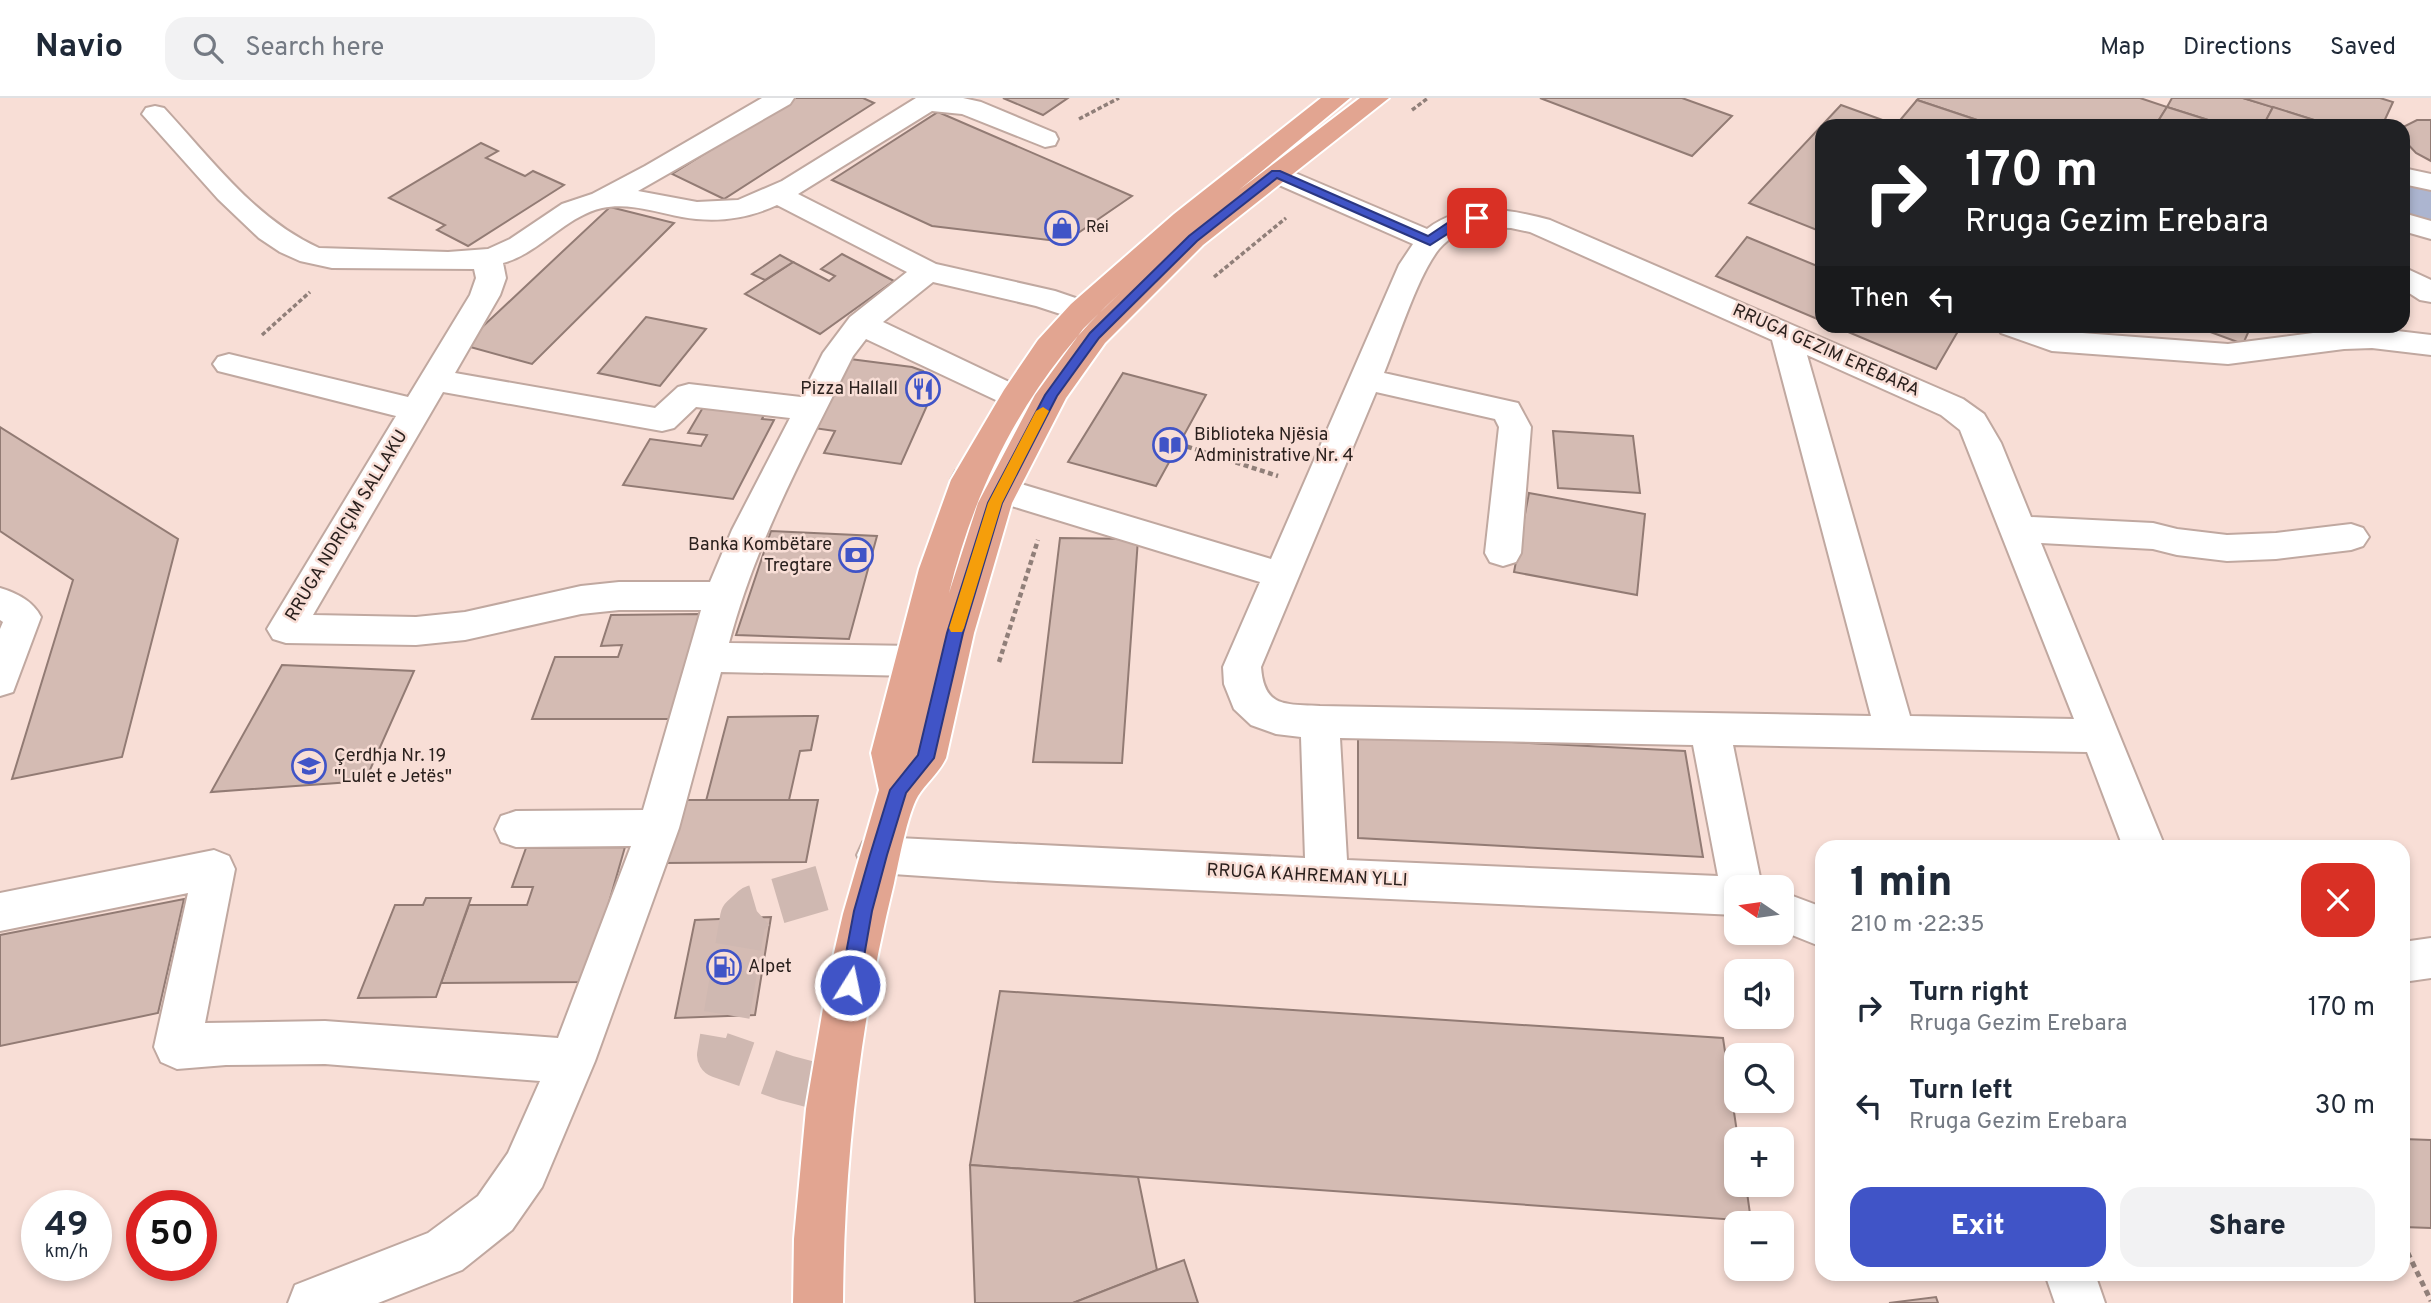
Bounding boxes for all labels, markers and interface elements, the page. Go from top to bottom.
search box [165,17,655,80]
text: Navio [35,27,123,69]
icon: search [189,29,227,67]
text: Search here [245,32,384,65]
text: Map [2100,33,2145,63]
text: Directions [2183,33,2292,63]
text: Saved [2330,33,2396,63]
text: 170 m [1965,142,2098,204]
icon: right [1850,147,1941,238]
pin [1447,188,1507,248]
icon: arrive [1458,199,1496,237]
text: Rruga Gezim Erebara [1965,203,2269,243]
shop icon: Rei [1043,209,1081,247]
place label: Rei [1086,218,1109,238]
icon: left [1923,280,1961,318]
text: Then [1850,283,1909,316]
street label: RRUGA GEZIM EREBARA [1729,299,1923,403]
restaurant icon: Pizza Hallall [904,370,942,408]
place label: Pizza Hallall [800,378,898,401]
place label: Biblioteka Njësia Administrative Nr. 4 [1194,424,1354,468]
street label: RRUGA NDRIÇIM SALLAKU [281,426,413,626]
library icon: Biblioteka Njësia Administrative Nr. 4 [1151,426,1189,464]
place label: Banka Kombëtare Tregtare [688,534,832,578]
bank icon: Banka Kombëtare Tregtare [837,536,875,574]
place label: Çerdhja Nr. 19 "Lulet e Jetës" [334,745,452,789]
school or university icon: Çerdhja Nr. 19 "Lulet e Jetës" [290,747,328,785]
text: 1 min [1850,858,1953,911]
street label: RRUGA KAHREMAN YLLI [1206,859,1408,893]
button: close [2301,863,2375,937]
north arrow [1724,875,1794,945]
map controls [1724,875,1794,1281]
text: 210 m · 22:35 [1850,911,1985,940]
fuel station icon: Alpet [705,948,743,986]
position arrow [813,948,887,1022]
place label: Alpet [748,956,792,979]
button: sound [1724,959,1794,1029]
text: Turn right [1909,977,2029,1010]
icon: right [1850,989,1888,1027]
text: 170 m [2308,992,2375,1025]
text: Rruga Gezim Erebara [1909,1010,2127,1039]
button: search [1724,1043,1794,1113]
text: Turn left [1909,1075,2013,1108]
icon: left [1850,1087,1888,1125]
text: 30 m [2315,1090,2375,1123]
text: Rruga Gezim Erebara [1909,1108,2127,1137]
button: + [1724,1127,1794,1197]
button: Exit [1850,1187,2106,1267]
button: Share [2120,1187,2375,1267]
speed limit sign: 50 [126,1190,217,1281]
text: 49 [44,1204,89,1248]
button: − [1724,1211,1794,1281]
text: km/h [45,1241,88,1264]

